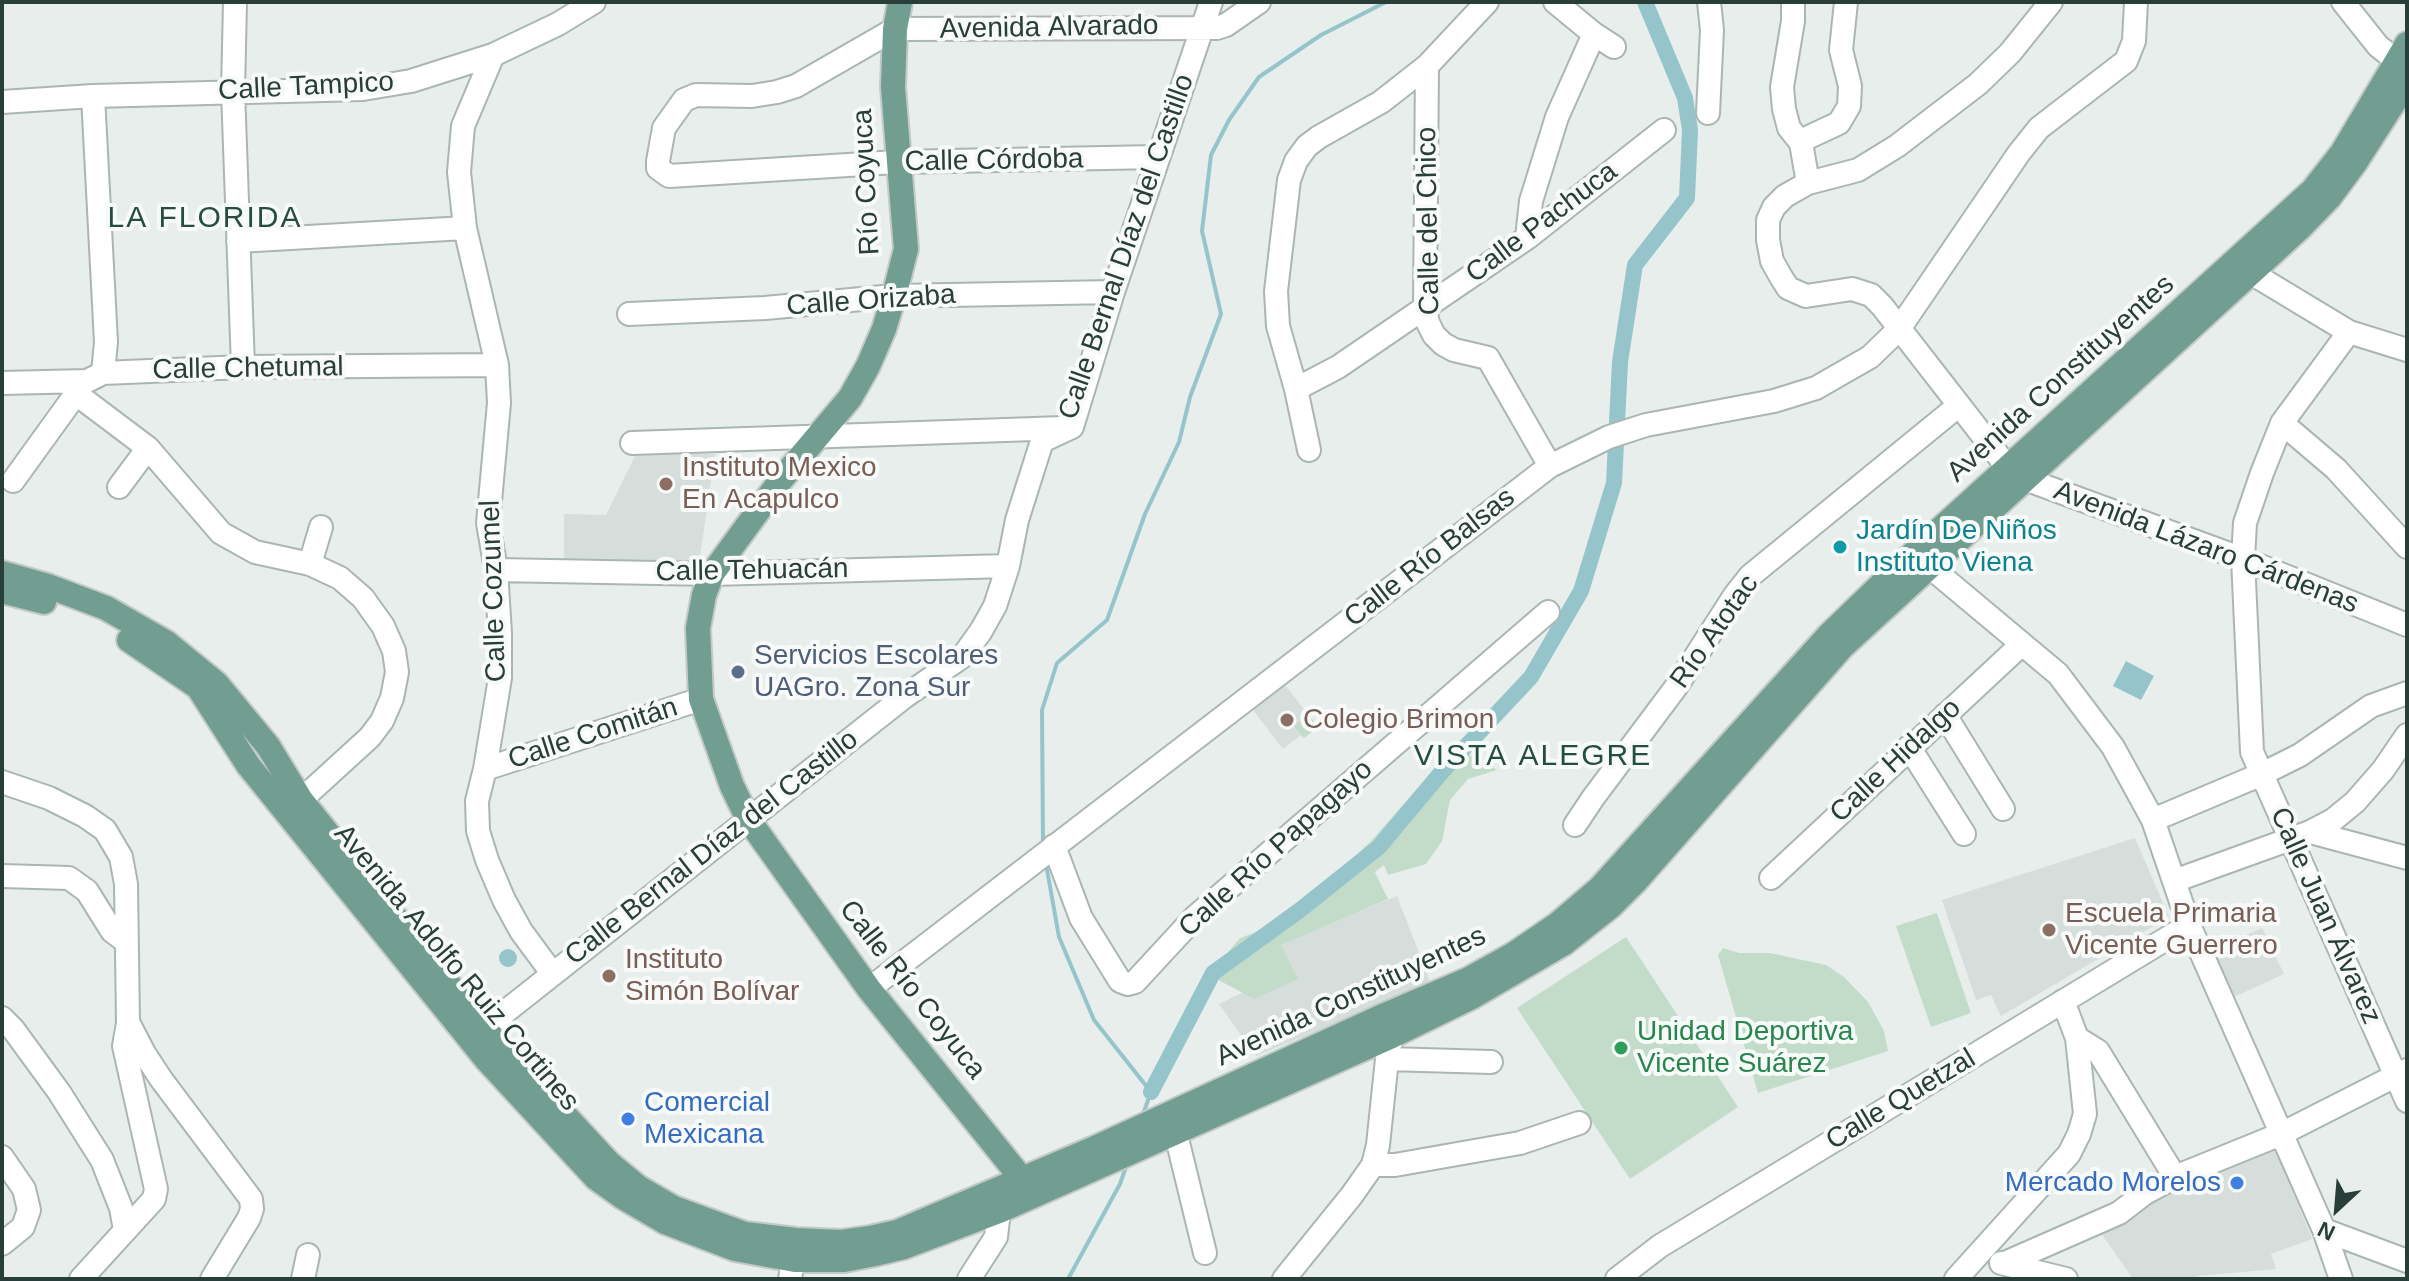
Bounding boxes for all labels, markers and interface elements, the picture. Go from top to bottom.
street label: Avenida Alvarado [939,9,1159,47]
street label: Calle Tampico [217,66,395,108]
street label: Calle Bernal Díaz del Castillo [1052,70,1202,424]
street label: Río Coyuca [846,108,888,256]
street label: Calle del Chico [1411,127,1447,315]
street label: Calle Córdoba [904,143,1084,179]
street label: Calle Pachuca [1460,155,1624,291]
district label: LA FLORIDA [107,201,303,237]
street label: Avenida Constituyentes [1941,268,2181,490]
street label: Calle Orizaba [785,278,957,324]
street label: Calle Chetumal [152,351,344,387]
place label: Instituto Mexico En Acapulco [682,451,877,517]
street label: Avenida Lázaro Cárdenas [2049,474,2363,622]
marker: Instituto Mexico En Acapulco [657,475,675,493]
street label: Calle Río Balsas [1338,481,1522,635]
street label: Calle Cozumel [474,499,514,683]
place label: Jardín De Niños Instituto Viena [1856,514,2057,580]
marker: Jardín De Niños Instituto Viena [1831,538,1849,556]
street label: Calle Tehuacán [655,553,849,589]
street label: Río Atotac [1664,569,1766,695]
place label: Servicios Escolares UAGro. Zona Sur [754,639,998,705]
marker: Servicios Escolares UAGro. Zona Sur [729,663,747,681]
street label: Calle Comitán [504,691,682,777]
street label: Calle Hidalgo [1824,692,1968,830]
place label: Colegio Brimon [1303,703,1494,737]
marker: Colegio Brimon [1278,711,1296,729]
street label: Calle Bernal Díaz del Castillo [559,723,865,973]
district label: VISTA ALEGRE [1414,739,1652,775]
street label: Calle Río Papagayo [1172,753,1380,945]
street label: Calle Juan Álvarez [2262,803,2388,1029]
street label: Avenida Adolfo Ruiz Cortines [326,818,586,1118]
street label: Calle Río Coyuca [832,894,992,1086]
place label: Escuela Primaria Vicente Guerrero [2065,897,2278,963]
street label: Avenida Constituyentes [1211,920,1491,1074]
marker: Escuela Primaria Vicente Guerrero [2040,921,2058,939]
place label: Instituto Simón Bolívar [625,943,799,1009]
marker: Instituto Simón Bolívar [600,967,618,985]
place label: Unidad Deportiva Vicente Suárez [1637,1015,1853,1081]
marker: Unidad Deportiva Vicente Suárez [1612,1039,1630,1057]
street label: Calle Quetzal [1820,1042,1982,1158]
place label: Comercial Mexicana [644,1086,770,1152]
marker: Comercial Mexicana [619,1110,637,1128]
place label: Mercado Morelos [2005,1166,2221,1200]
north arrow [2297,1169,2377,1249]
marker: Mercado Morelos [2228,1174,2246,1192]
text: N [2314,1216,2339,1246]

